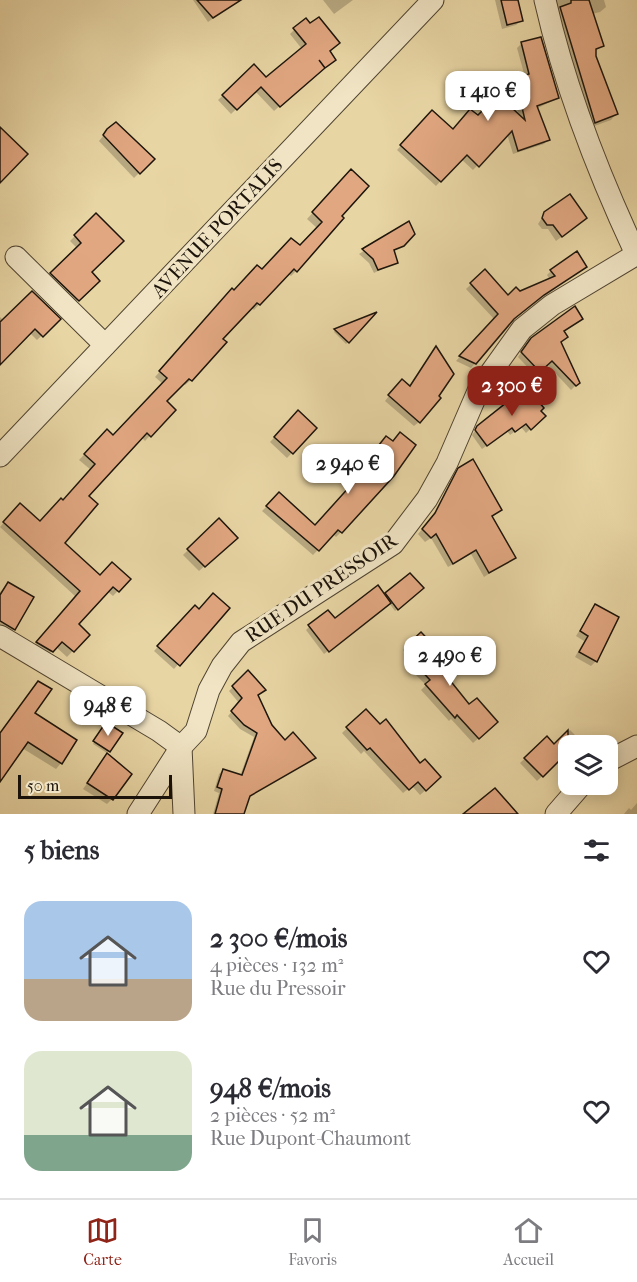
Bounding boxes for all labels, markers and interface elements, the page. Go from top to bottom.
pin: 1 410 € [433,71,543,122]
text: 1 410 € [459,79,517,102]
street label: AVENUE PORTALIS [146,154,287,303]
pin: 2 300 € [457,366,567,417]
text: 2 300 € [481,374,543,397]
pin: 2 940 € [293,444,403,495]
text: 2 940 € [316,452,380,475]
street label: RUE DU PRESSOIR [241,528,402,647]
pin: 2 490 € [395,636,505,687]
text: 2 490 € [418,644,482,667]
pin: 948 € [66,686,150,737]
text: 948 € [84,694,132,717]
map controls [558,735,618,795]
button: layers [558,735,618,795]
scale bar [18,772,172,800]
text: 50 m [27,776,59,795]
icon: filters [580,834,613,867]
text: 5 biens [24,835,99,866]
text: 2 300 €/mois [210,923,347,954]
icon: home [72,925,144,997]
icon: heart [580,945,613,978]
text: 4 pièces · 132 m² [210,954,343,977]
text: Rue du Pressoir [210,977,346,1000]
text: 948 €/mois [210,1073,331,1104]
icon: home [72,1075,144,1147]
icon: heart [580,1095,613,1128]
text: 2 pièces · 52 m² [210,1104,335,1127]
text: Rue Dupont-Chaumont [210,1127,411,1150]
tab: Carte [83,1214,122,1269]
tab: Favoris [288,1214,337,1269]
tab: Accueil [503,1214,554,1269]

